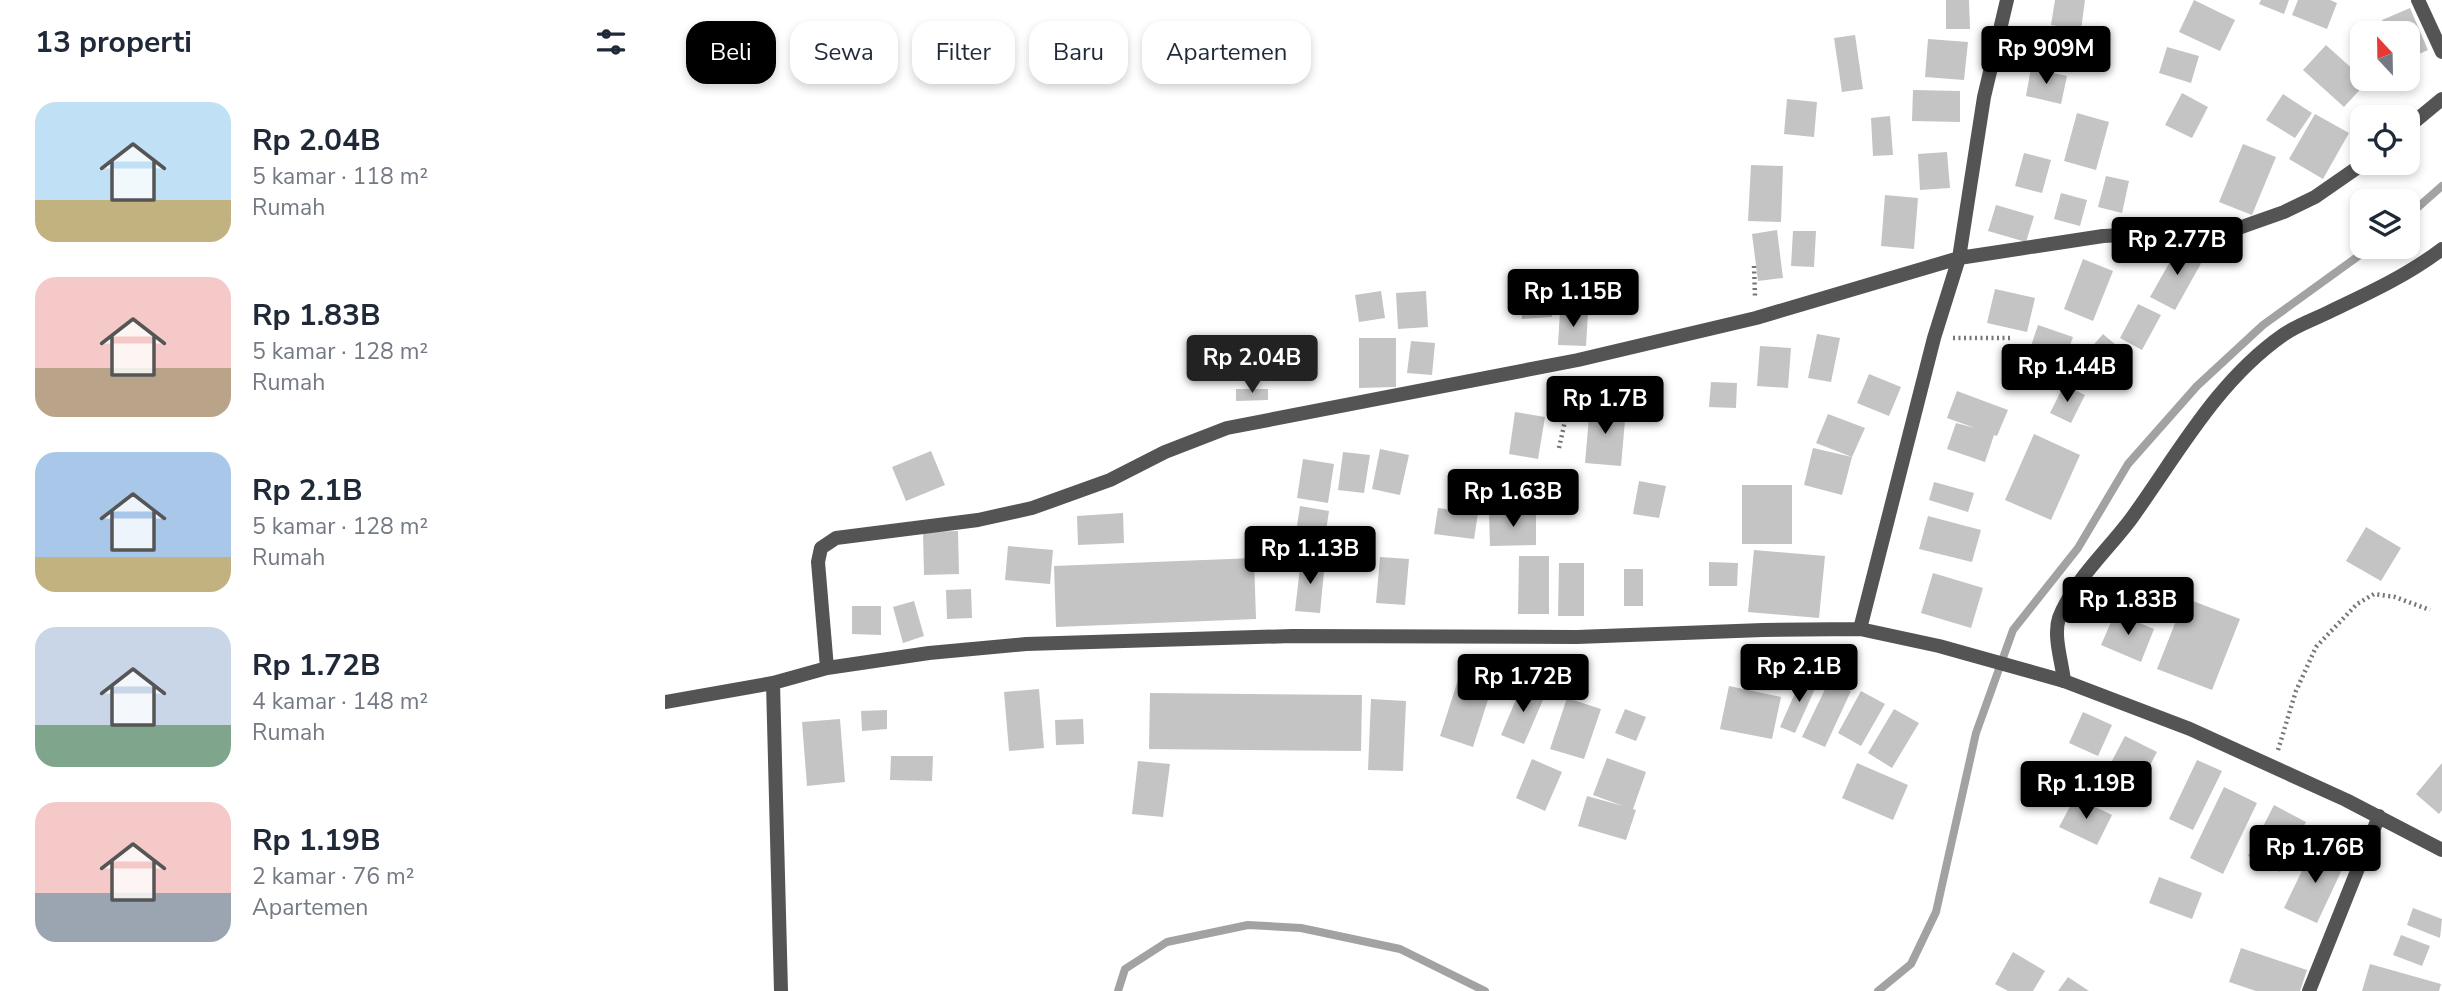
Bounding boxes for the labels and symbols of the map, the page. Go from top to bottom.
north arrow [2350,21,2420,91]
pin: Rp 909M [1981,27,2111,86]
pin: Rp 2.77B [2105,218,2249,277]
pin: Rp 1.15B [1501,270,1645,329]
pin: Rp 2.04B [1180,336,1324,395]
pin: Rp 1.44B [1995,344,2139,404]
pin: Rp 1.7B [1540,376,1670,436]
pin: Rp 1.63B [1441,470,1585,529]
pin: Rp 1.13B [1238,526,1382,586]
pin: Rp 1.83B [2056,578,2200,637]
pin: Rp 2.1B [1734,644,1864,704]
pin: Rp 1.72B [1451,654,1595,714]
pin: Rp 1.19B [2014,762,2158,821]
pin: Rp 1.76B [2243,826,2387,885]

